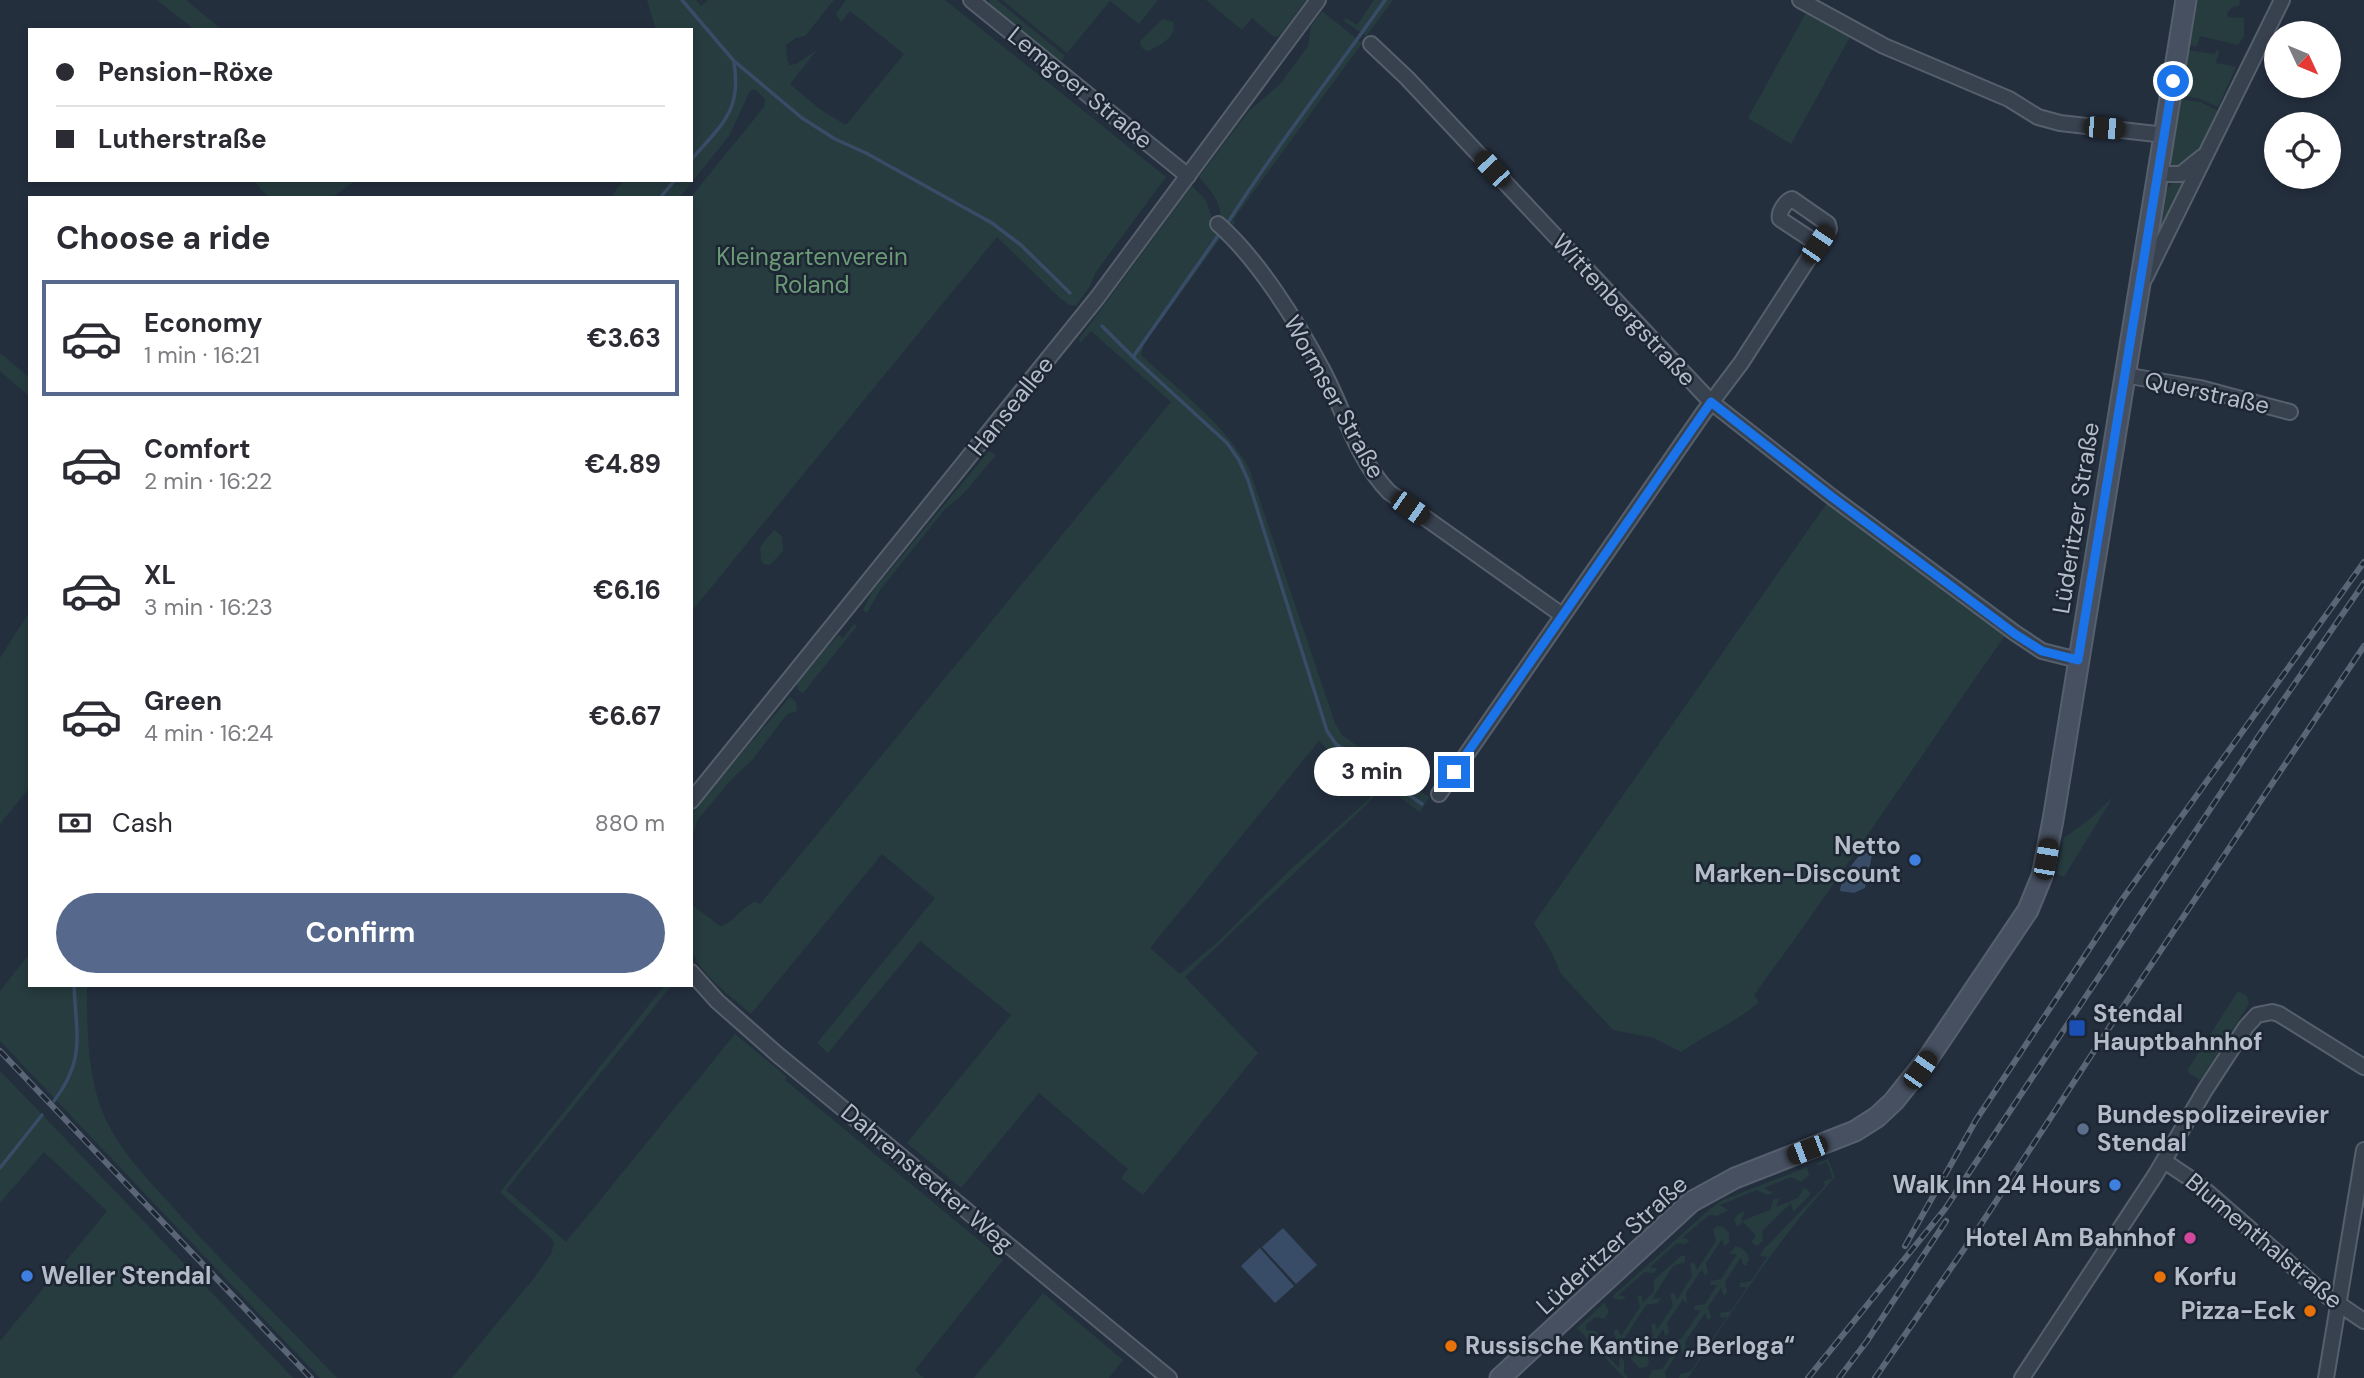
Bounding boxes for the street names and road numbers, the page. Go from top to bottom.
street label: Lemgoer Straße [1002,20,1159,156]
street label: Wittenbergstraße [1546,227,1703,392]
street label: Wormser Straße [1277,310,1392,484]
street label: Hanseallee [961,349,1060,462]
street label: Querstraße [2142,364,2272,421]
street label: Lüderitzer Straße [2045,420,2106,616]
street label: Dahrenstedter Weg [835,1097,1020,1259]
street label: Blumenthalstraße [2179,1166,2349,1315]
street label: Lüderitzer Straße [1529,1168,1694,1321]

